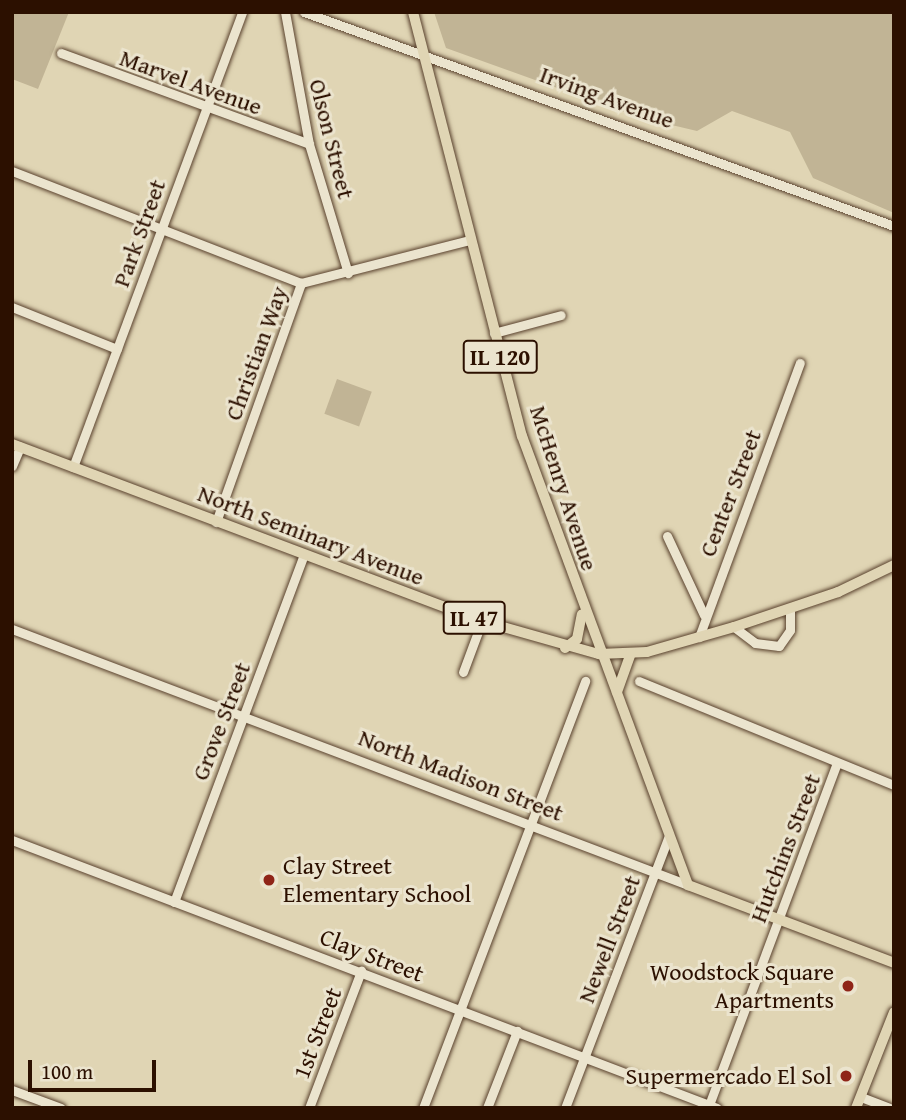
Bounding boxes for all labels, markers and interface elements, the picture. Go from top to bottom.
street label: Marvel Avenue [116,43,266,121]
street label: Irving Avenue [536,59,678,135]
street label: Olson Street [303,76,361,202]
street label: Park Street [106,175,172,291]
street label: Christian Way [218,282,294,424]
road number: IL 120 [462,338,538,376]
street label: McHenry Avenue [524,402,604,574]
street label: Center Street [693,426,767,560]
street label: North Seminary Avenue [194,479,428,591]
road number: IL 47 [442,598,505,638]
street label: Grove Street [185,658,257,784]
street label: North Madison Street [355,723,567,827]
street label: Hutchins Street [743,770,827,926]
place label: Clay Street Elementary School [283,852,471,908]
street label: Newell Street [572,871,646,1007]
marker: Clay Street Elementary School [261,872,277,888]
street label: Clay Street [316,922,428,988]
place label: Woodstock Square Apartments [650,958,834,1014]
marker: Woodstock Square Apartments [840,978,856,994]
street label: 1st Street [286,983,348,1083]
scale bar [32,1046,159,1090]
text: 100 m [41,1056,93,1087]
place label: Supermercado El Sol [626,1062,832,1090]
marker: Supermercado El Sol [838,1068,854,1084]

